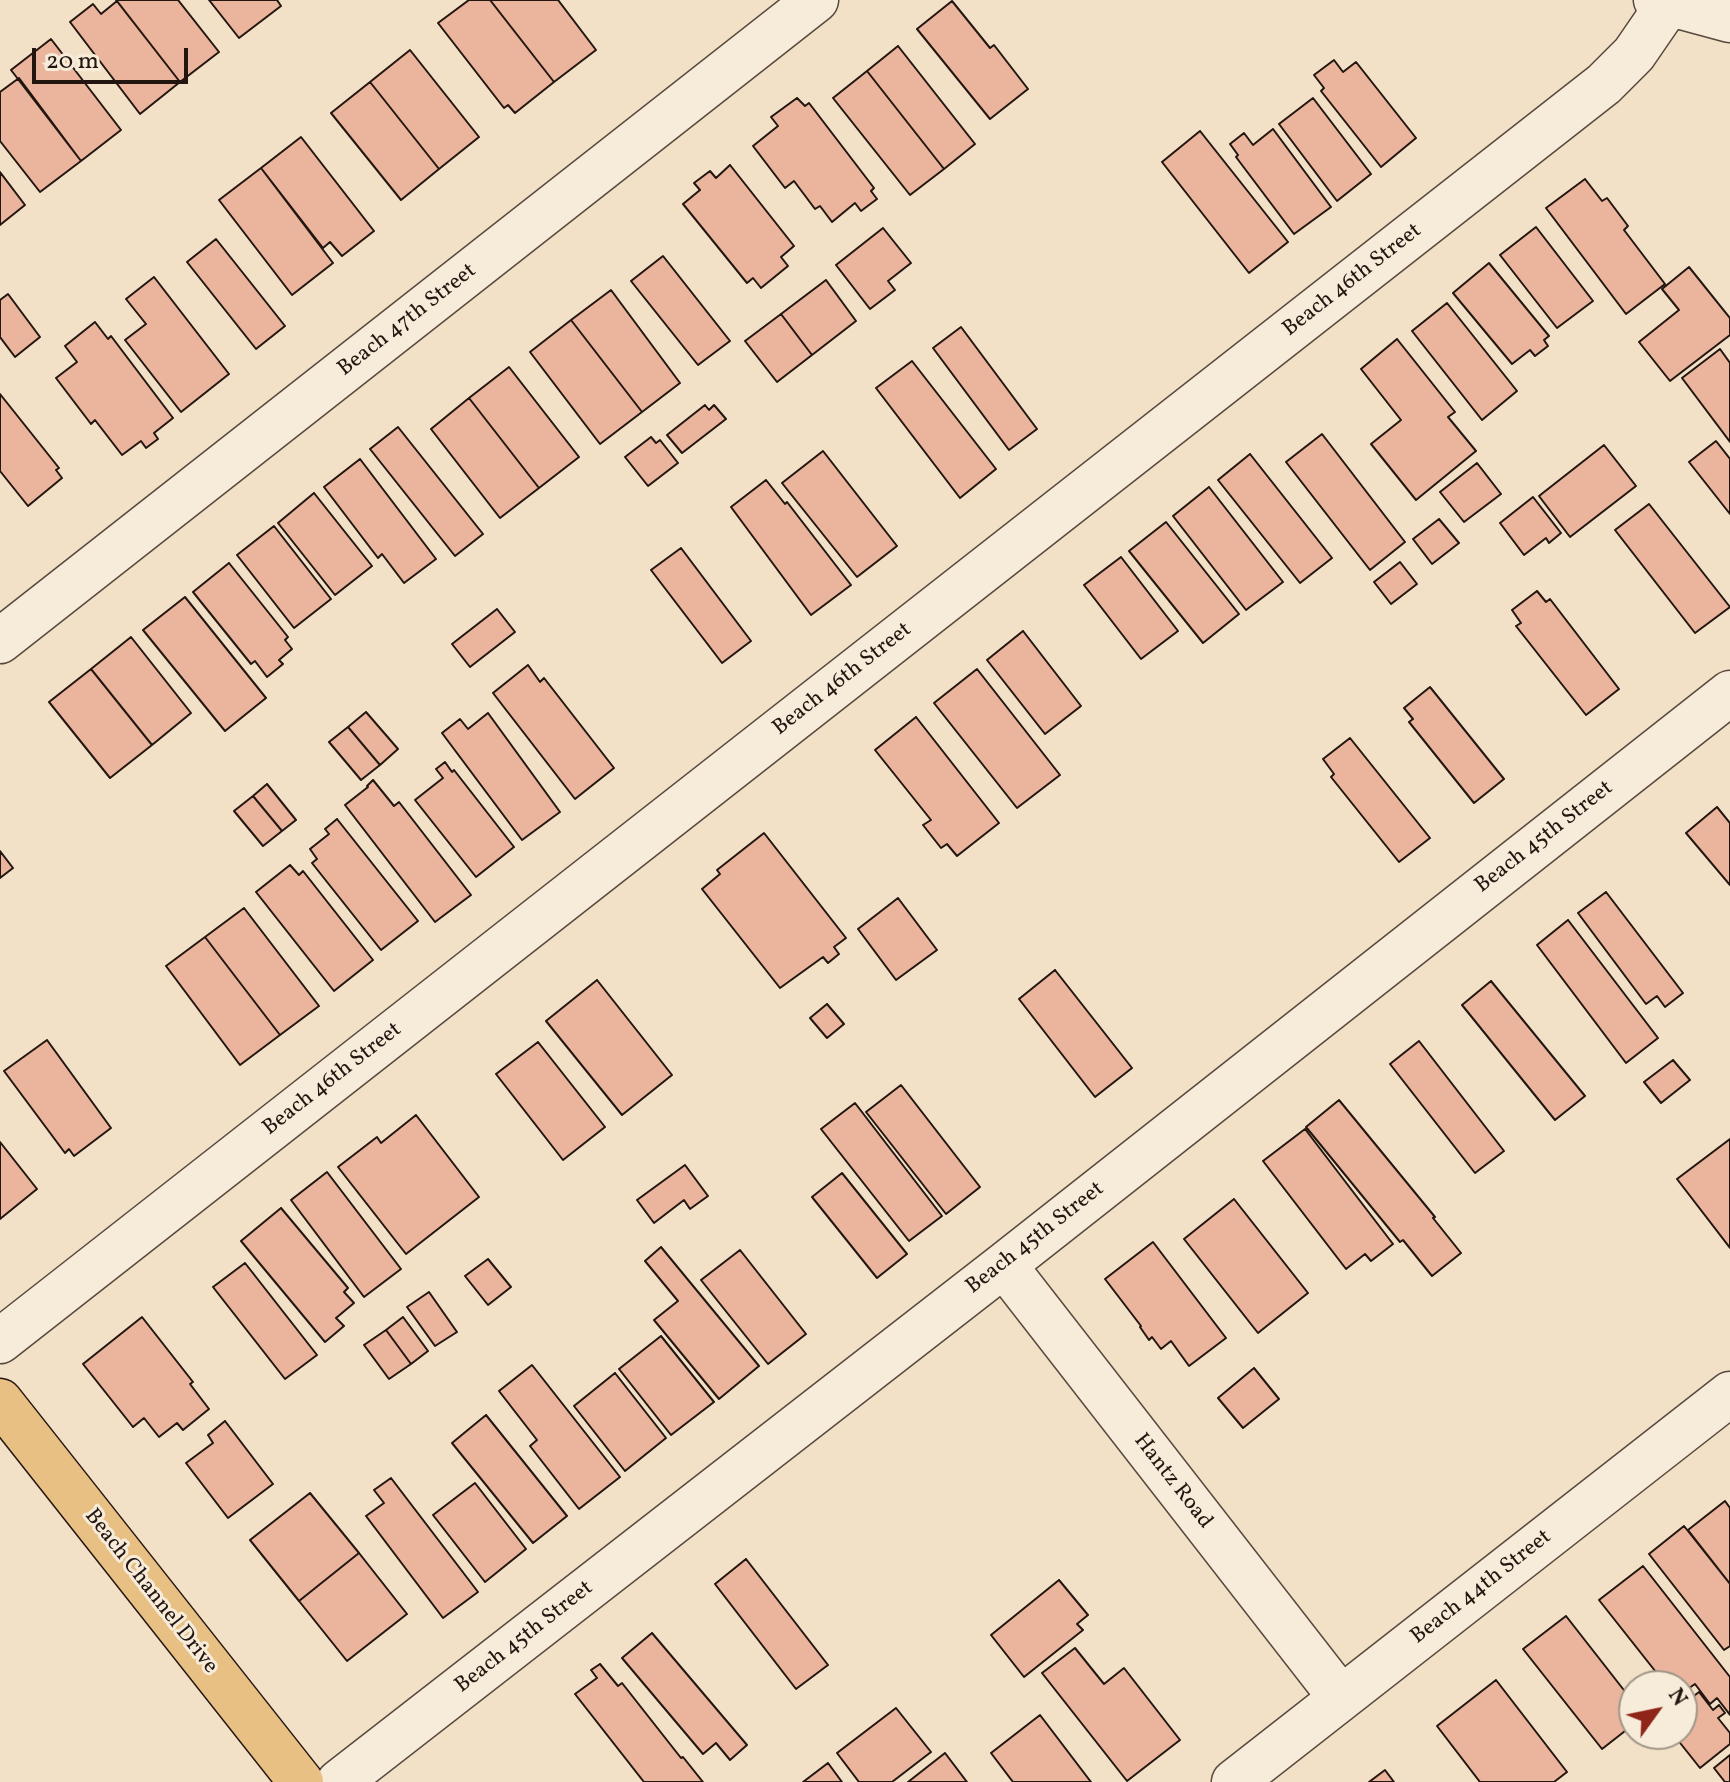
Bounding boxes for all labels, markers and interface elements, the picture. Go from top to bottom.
scale bar [36,32,192,82]
text: 20 m [46,45,99,79]
street label: Beach 46th Street [1278,219,1428,343]
street label: Beach 47th Street [333,259,483,383]
street label: Beach 46th Street [768,618,918,742]
street label: Beach 45th Street [1471,776,1619,900]
street label: Beach 46th Street [258,1018,408,1142]
street label: Beach 45th Street [962,1177,1110,1301]
street label: Hantz Road [1127,1429,1217,1535]
street label: Beach Channel Drive [78,1504,222,1680]
street label: Beach 44th Street [1406,1525,1558,1651]
street label: Beach 45th Street [451,1576,599,1700]
north arrow [1618,1670,1698,1750]
text: N [1660,1683,1694,1713]

